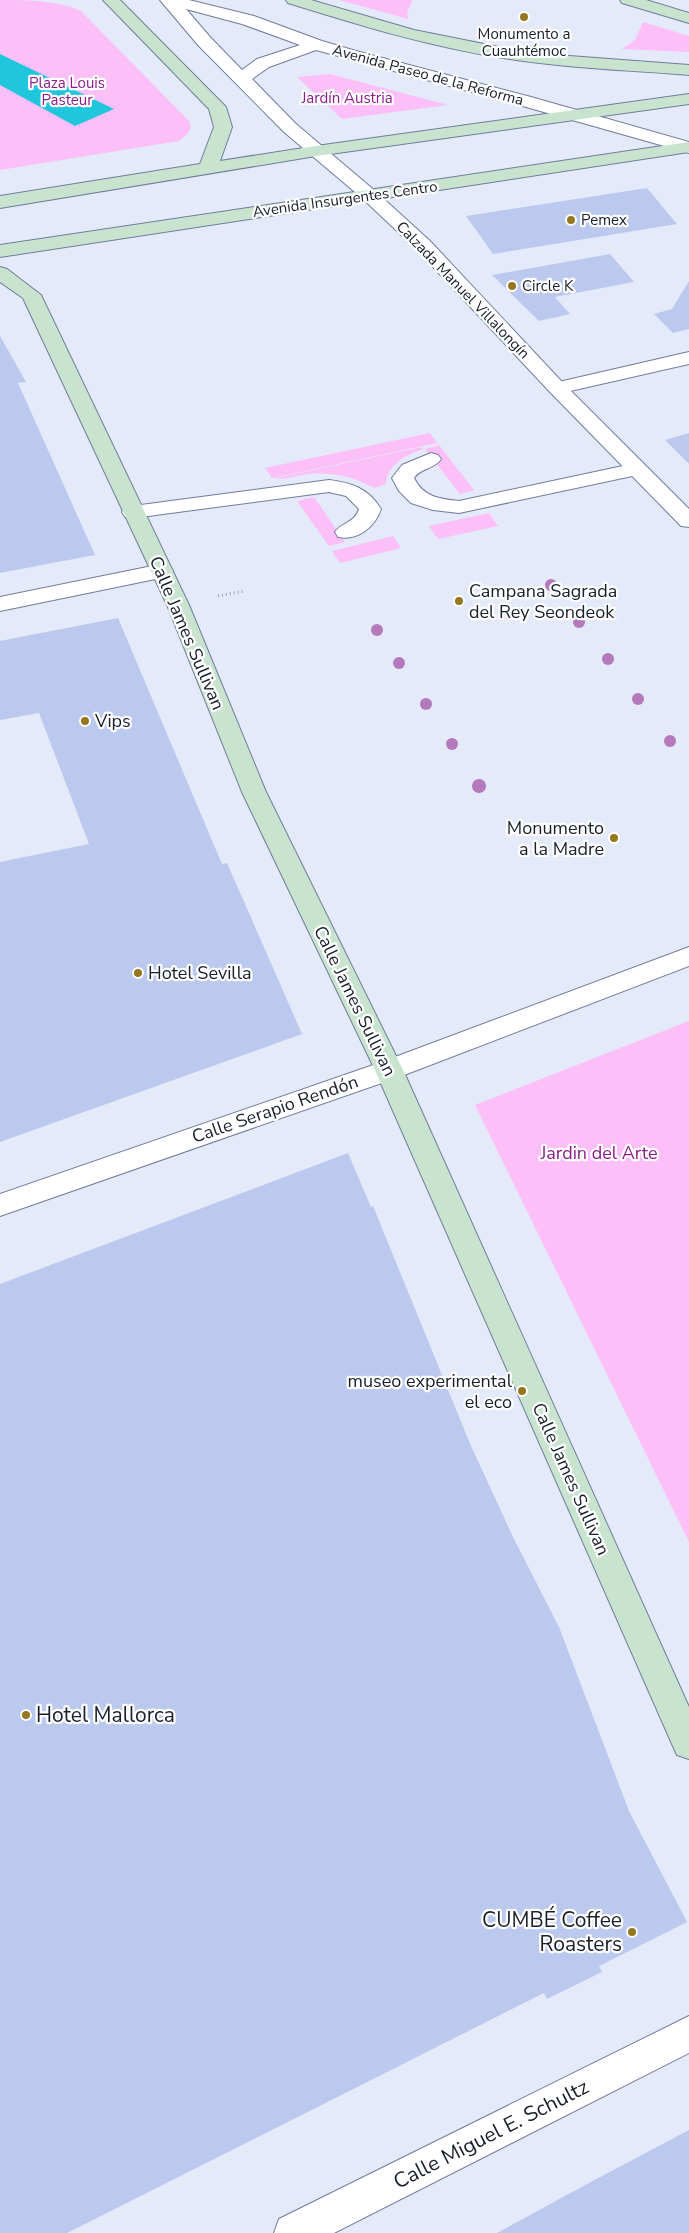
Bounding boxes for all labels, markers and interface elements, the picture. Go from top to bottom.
marker: Monumento a Cuauhtémoc [518,11,530,23]
place label: Monumento a Cuauhtémoc [478,24,570,61]
street label: Avenida Paseo de la Reforma [330,40,526,110]
park label: Plaza Louis Pasteur [29,73,105,110]
park label: Jardín Austria [300,88,393,108]
street label: Avenida Insurgentes Centro [251,176,439,222]
place label: Pemex [581,210,627,230]
marker: Pemex [565,214,577,226]
street label: Calzada Manuel Villalongín [392,217,534,363]
place label: Circle K [522,276,574,296]
marker: Circle K [506,280,518,292]
street label: Calle James Sullivan [144,553,230,713]
place label: Campana Sagrada del Rey Seondeok [469,579,617,624]
marker: Campana Sagrada del Rey Seondeok [453,595,465,607]
place label: Vips [94,709,131,733]
marker: Vips [79,715,91,727]
place label: Monumento a la Madre [507,816,604,861]
marker: Monumento a la Madre [608,832,620,844]
street label: Calle James Sullivan [308,922,402,1080]
place label: Hotel Sevilla [148,961,252,985]
marker: Hotel Sevilla [132,967,144,979]
street label: Calle Serapio Rendón [189,1069,361,1149]
park label: Jardin del Arte [539,1141,658,1165]
place label: museo experimental el eco [348,1369,513,1414]
marker: museo experimental el eco [516,1385,528,1397]
street label: Calle James Sullivan [527,1399,615,1559]
place label: Hotel Mallorca [36,1701,175,1729]
marker: Hotel Mallorca [20,1709,32,1721]
place label: CUMBÉ Coffee Roasters [482,1906,622,1958]
marker: CUMBÉ Coffee Roasters [626,1926,638,1938]
street label: Calle Miguel E. Schultz [389,2072,594,2195]

